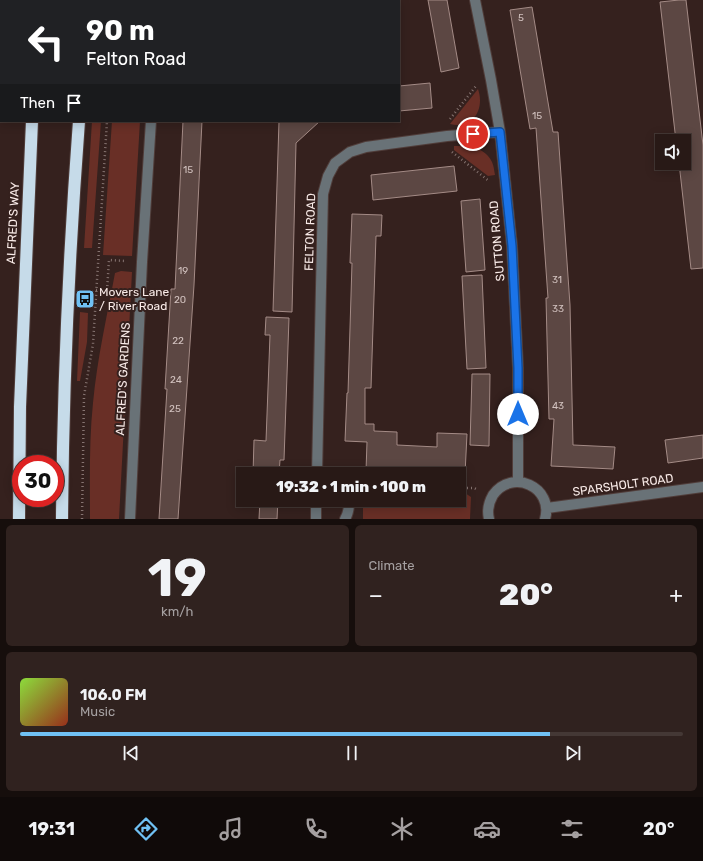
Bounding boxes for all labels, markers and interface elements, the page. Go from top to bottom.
house number: 5 [518,12,524,24]
text: 90 m [86,14,155,47]
icon: left [20,16,72,68]
text: Felton Road [86,48,186,70]
icon: arrive [63,92,85,114]
text: Then [20,94,55,112]
house number: 15 [532,110,542,122]
pin [456,117,490,151]
icon: arrive [462,123,484,145]
map controls [655,134,691,170]
button: sound [655,134,691,170]
house number: 15 [183,164,193,176]
street label: ALFRED'S WAY [4,181,22,264]
street label: FELTON ROAD [302,193,318,271]
street label: SUTTON ROAD [486,200,508,282]
house number: 19 [178,265,188,277]
house number: 31 [552,274,562,286]
place label: Movers Lane / River Road [99,285,170,313]
bus stop icon: Movers Lane / River Road [74,288,96,310]
house number: 20 [174,294,186,306]
house number: 33 [552,303,564,315]
street label: ALFRED'S GARDENS [113,322,133,436]
house number: 22 [172,335,184,347]
house number: 24 [170,374,182,386]
position arrow [497,393,539,435]
house number: 43 [552,400,564,412]
house number: 25 [169,403,181,415]
speed limit sign: 30 [12,455,64,507]
street label: SPARSHOLT ROAD [572,471,674,499]
text: 19:32 · 1 min · 100 m [276,478,426,496]
text: 19 [148,547,207,609]
text: Climate [369,558,415,573]
text: 20° [499,577,553,613]
text: − [369,582,383,609]
text: + [669,582,683,609]
text: km/h [161,604,193,619]
text: 106.0 FM [80,686,147,704]
text: Music [80,704,115,719]
icon: previous [120,742,142,764]
icon: pause [341,742,363,764]
icon: next [562,742,584,764]
icon: directions [132,815,160,843]
icon: music [217,815,245,843]
icon: phone [302,815,330,843]
icon: climate [388,815,416,843]
icon: car [473,815,501,843]
icon: filters [558,815,586,843]
text: 19:31 [29,818,75,840]
text: 20° [643,818,674,840]

